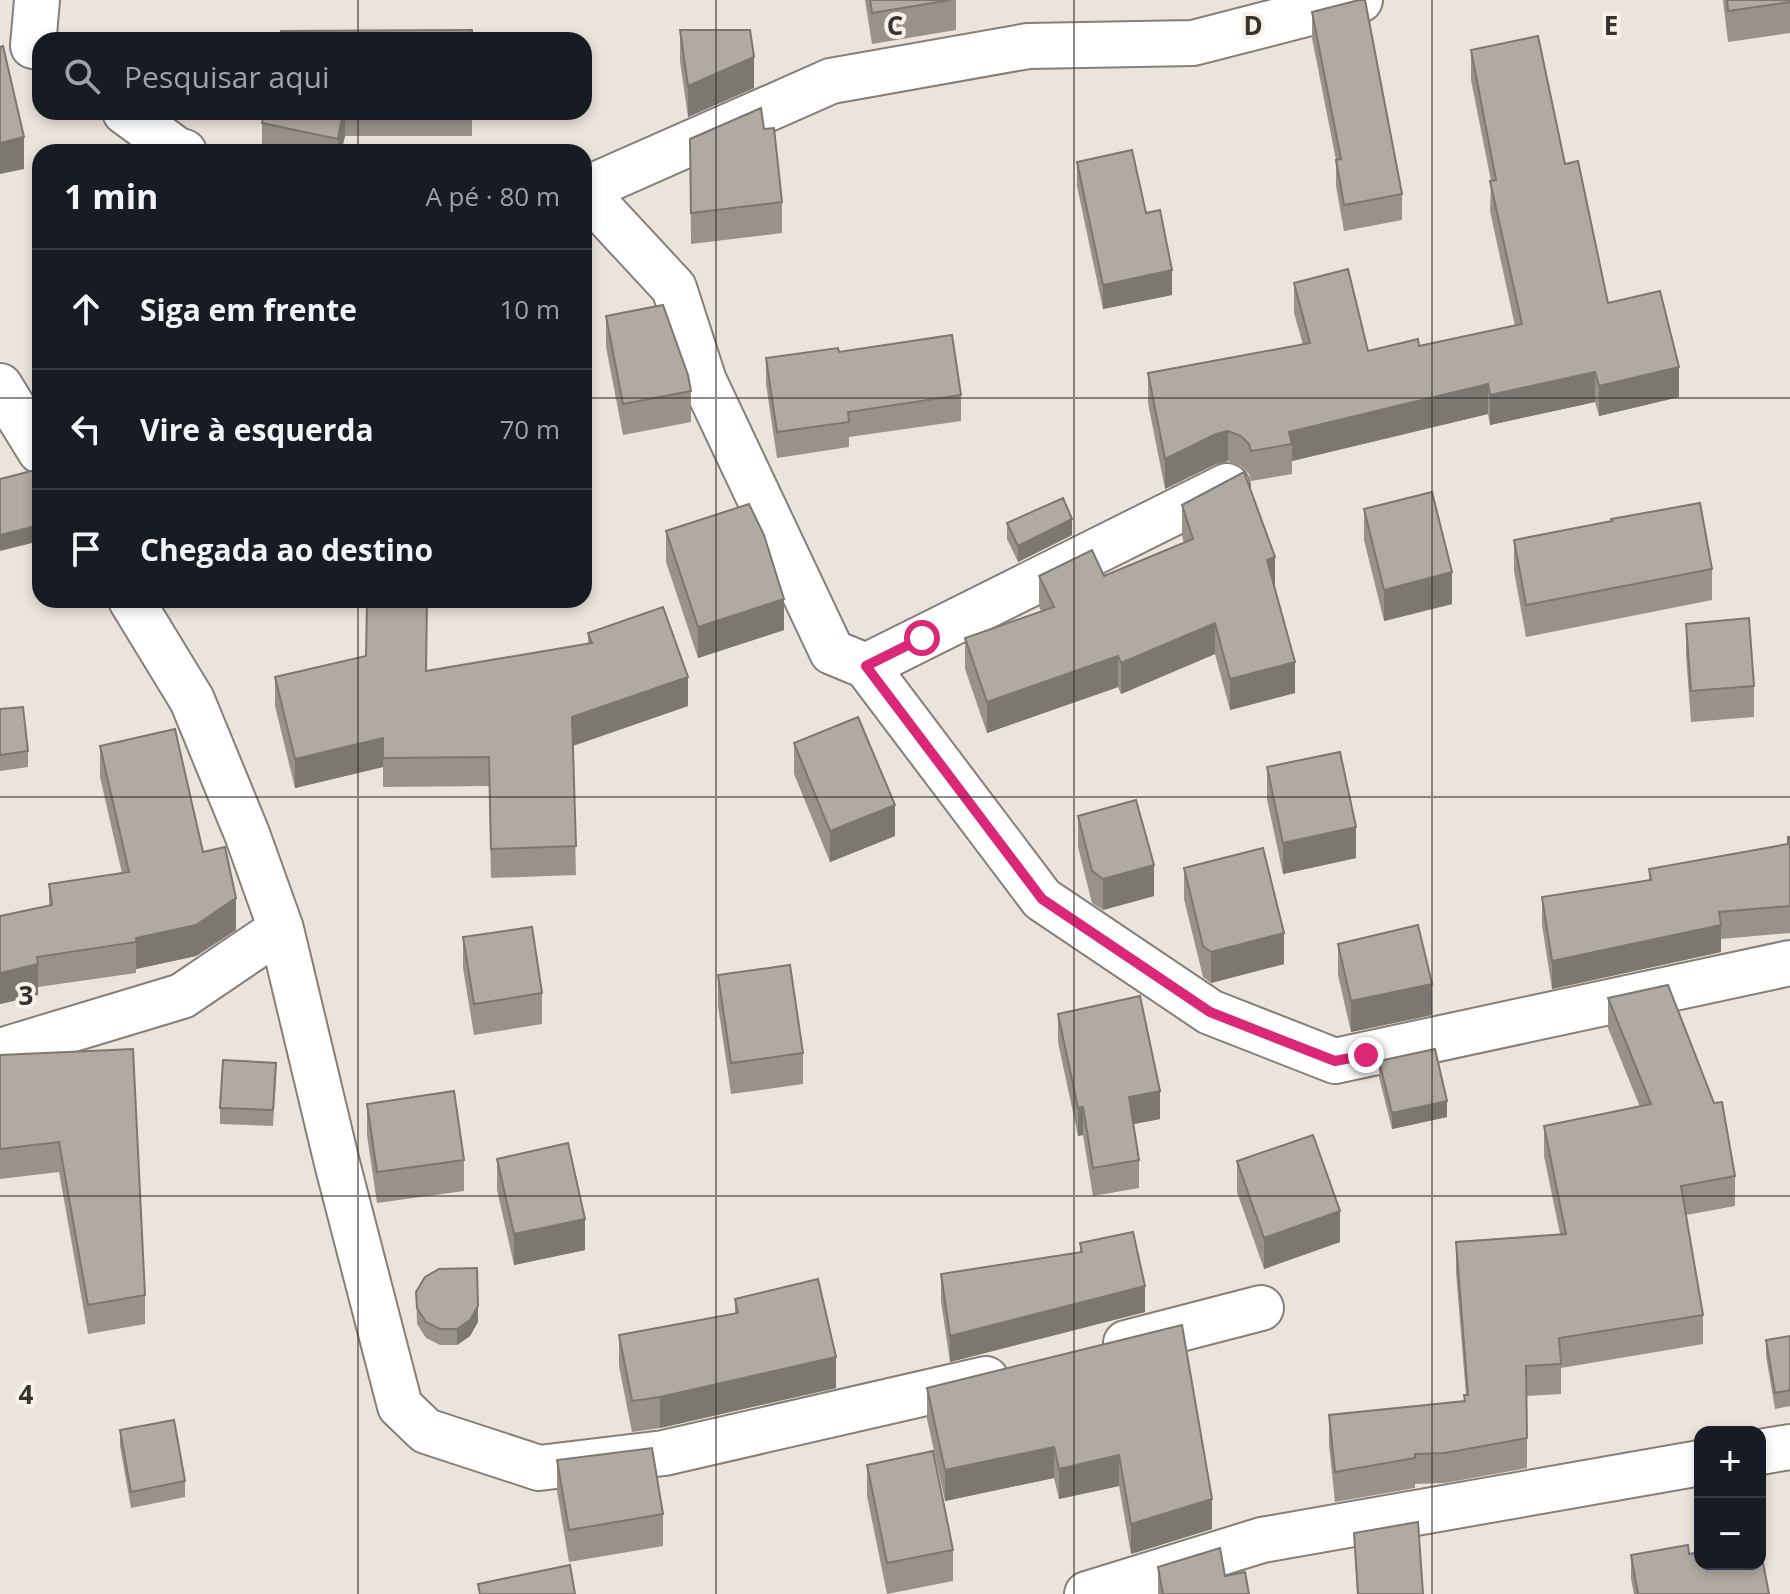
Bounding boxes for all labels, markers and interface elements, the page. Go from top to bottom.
text: C [887,7,903,43]
text: D [1243,7,1263,43]
text: E [1604,7,1618,43]
search box [32,32,592,120]
icon: search [60,54,104,98]
text: Pesquisar aqui [124,56,330,97]
text: 1 min [64,173,158,219]
text: A pé · 80 m [425,178,560,214]
icon: ahead [64,287,108,331]
text: Siga em frente [140,289,357,330]
text: 10 m [499,291,560,327]
icon: left [64,407,108,451]
text: Vire à esquerda [140,409,374,450]
text: 70 m [499,411,560,447]
icon: arrive [64,527,108,571]
text: Chegada ao destino [140,529,433,570]
route start [904,620,940,656]
text: 3 [19,977,33,1013]
route end [1348,1037,1384,1073]
text: 4 [19,1376,34,1412]
map controls [1694,1426,1766,1570]
button: + [1694,1426,1766,1498]
button: − [1694,1498,1766,1570]

